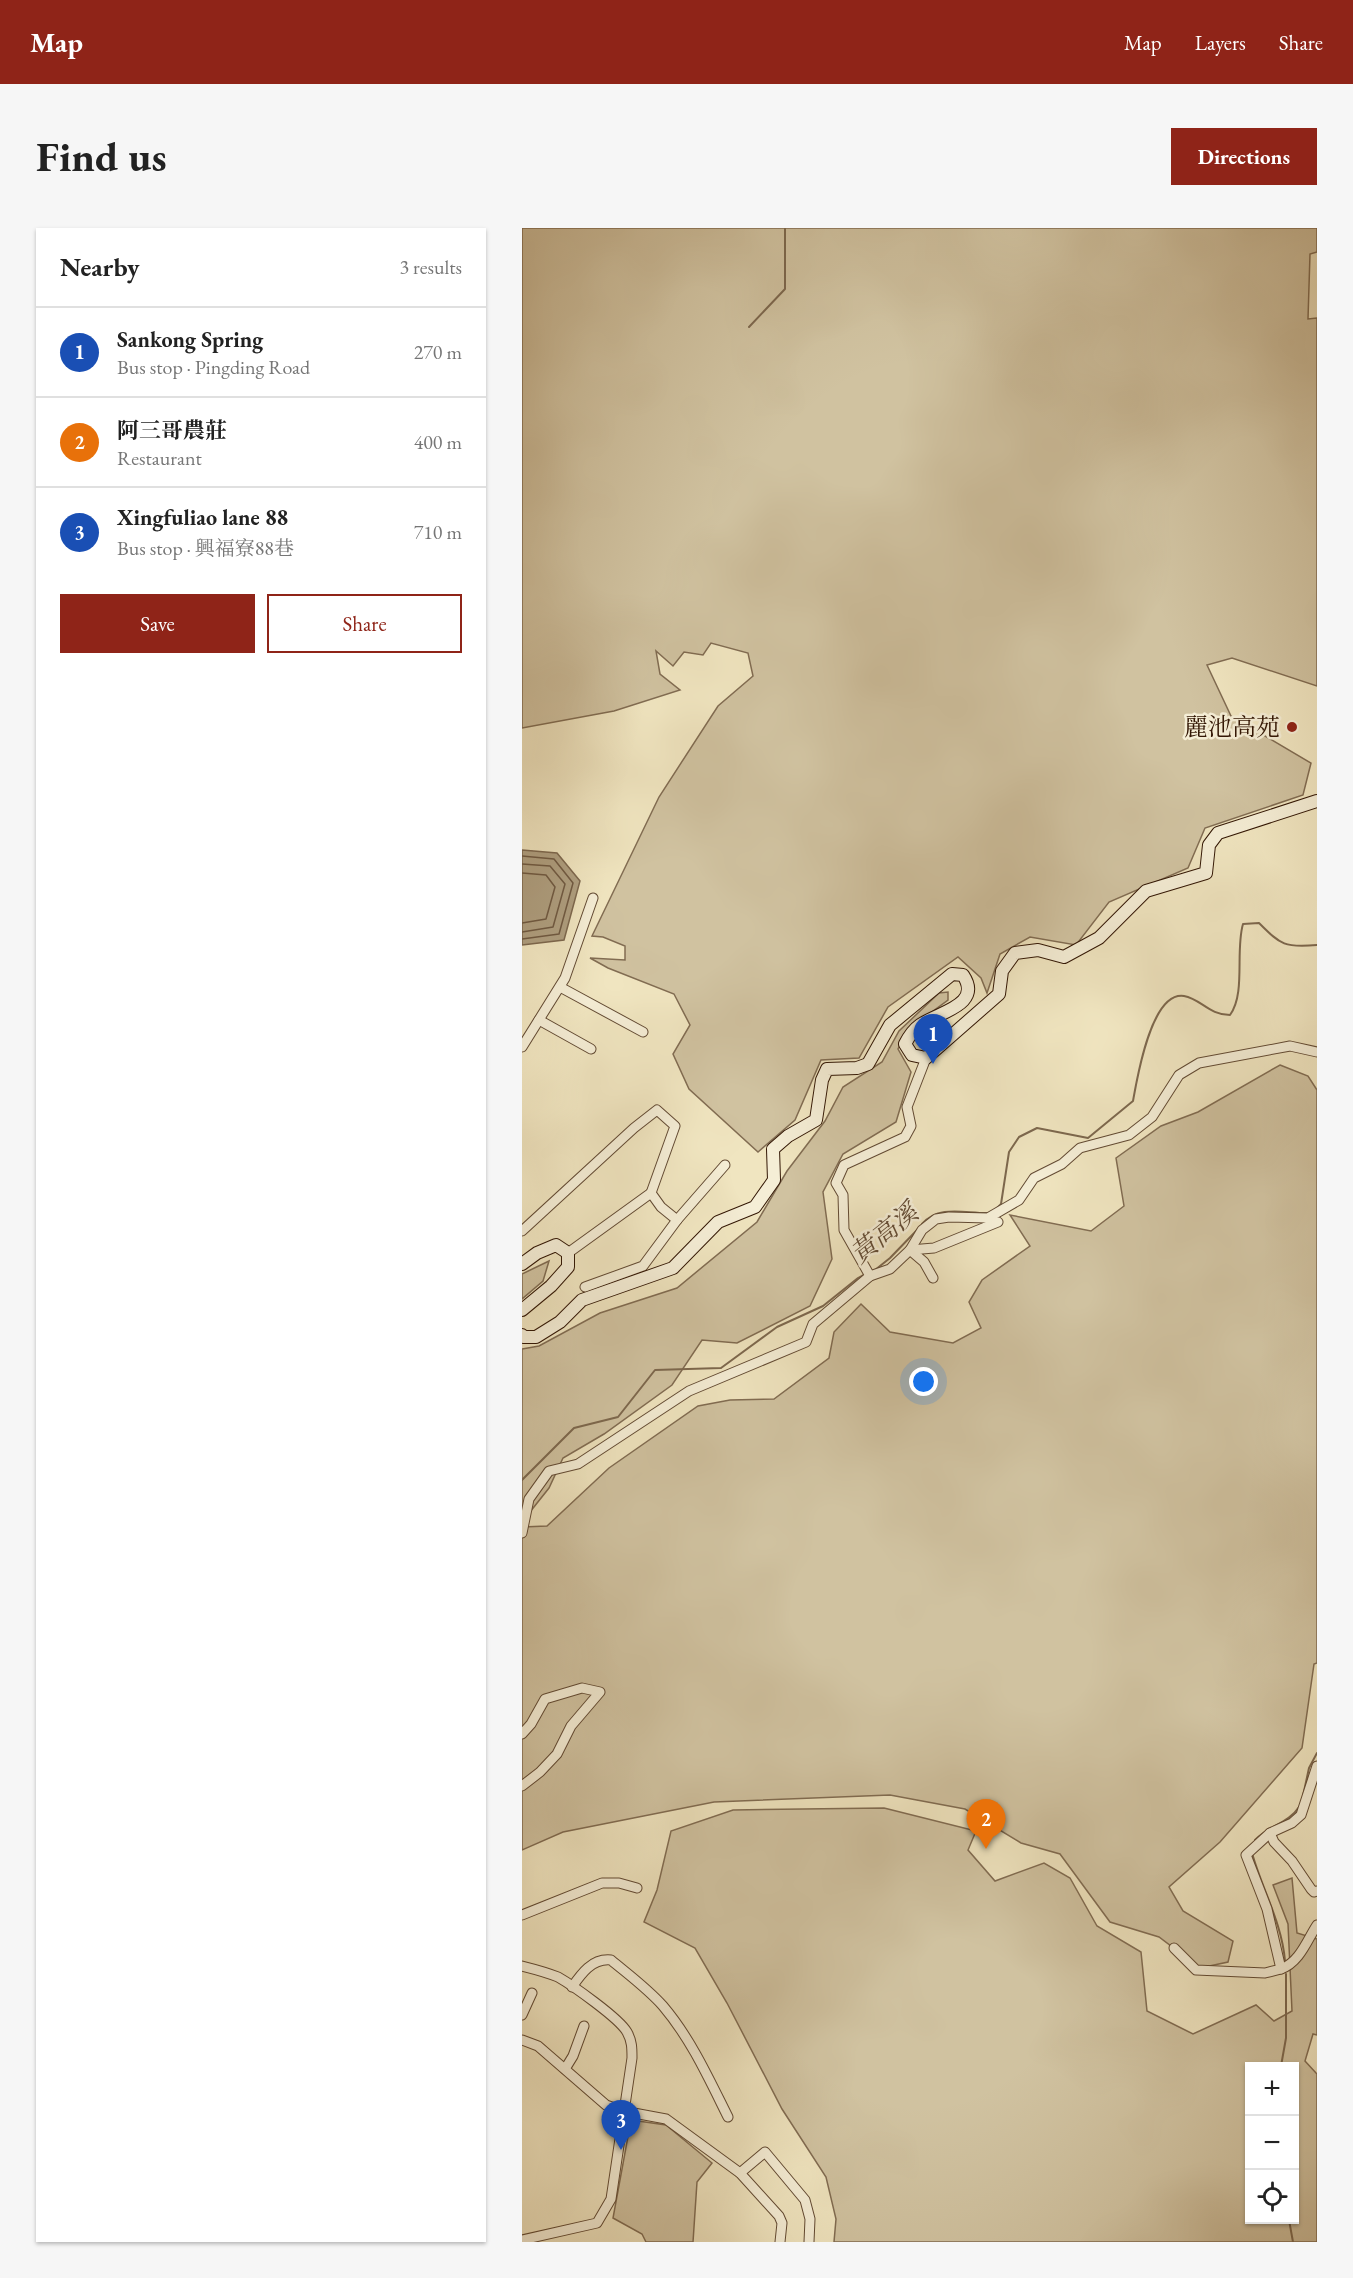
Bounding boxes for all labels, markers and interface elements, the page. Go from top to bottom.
text: Map [30,24,83,60]
text: Map [1124,29,1162,56]
text: Layers [1195,29,1246,56]
text: Share [1279,29,1323,56]
button: Directions [1171,128,1317,185]
text: Find us [36,129,167,184]
text: Nearby [60,250,140,284]
text: 3 results [399,254,462,280]
text: Sankong Spring [117,325,263,354]
text: 1 [74,339,85,365]
text: 270 m [414,339,462,365]
text: Bus stop · Pingding Road [117,354,310,380]
text: 阿三哥農莊 [117,416,227,445]
text: 2 [74,429,85,455]
text: 400 m [414,429,462,455]
text: Restaurant [117,445,202,471]
text: Xingfuliao lane 88 [117,503,288,532]
text: 3 [74,519,85,545]
text: 710 m [414,519,462,545]
text: Bus stop · 興福寮88巷 [117,535,294,561]
button: Save [60,594,255,653]
button: Share [267,594,462,653]
place label: 麗池高苑 [1184,711,1280,742]
marker: 麗池高苑 [1285,720,1299,734]
pin: 1 [914,1014,952,1064]
water label: 黃高溪 [843,1193,927,1271]
your location [909,1367,938,1396]
pin: 2 [966,1800,1006,1849]
map controls [1245,2062,1299,2224]
button: + [1245,2062,1299,2116]
pin: 3 [602,2100,640,2150]
button: − [1245,2116,1299,2170]
button: locate [1245,2170,1299,2224]

